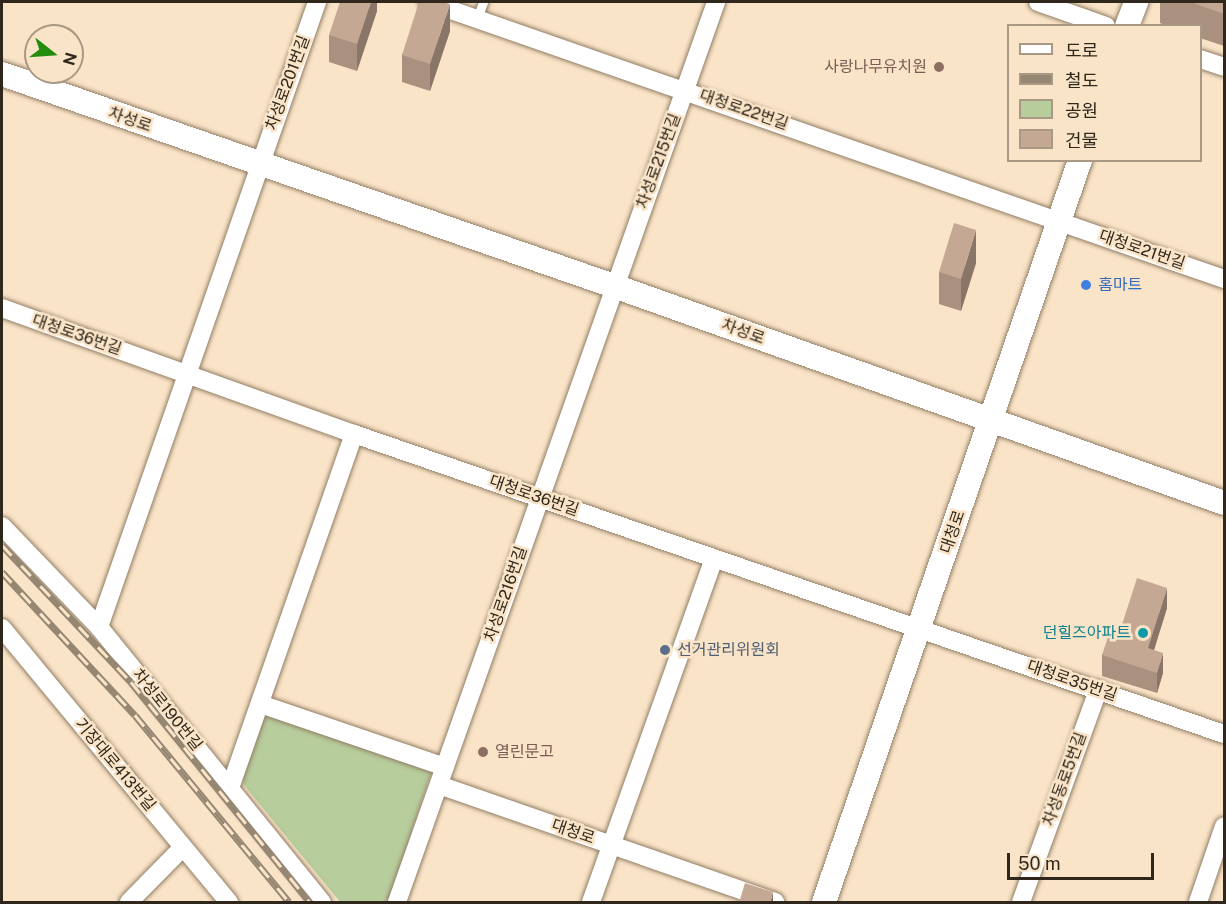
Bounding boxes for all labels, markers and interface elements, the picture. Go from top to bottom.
north arrow [24,24,84,84]
legend [1007,24,1202,162]
street label: 차성로201번길 [262,33,314,133]
text: 도로 [1065,40,1098,61]
text: N [59,50,81,68]
place label: 사랑나무유치원 [824,57,927,77]
marker: 사랑나무유치원 [932,60,946,74]
text: 철도 [1065,70,1098,91]
street label: 대청로22번길 [697,86,791,134]
text: 공원 [1065,100,1098,121]
street label: 차성로 [106,104,154,136]
street label: 차성로215번길 [633,111,685,211]
text: 건물 [1065,130,1098,151]
street label: 대청로21번길 [1096,226,1188,274]
place label: 홈마트 [1098,275,1142,295]
marker: 홈마트 [1079,278,1093,292]
street label: 대청로36번길 [30,311,124,359]
street label: 차성로 [719,315,767,349]
street label: 대청로36번길 [487,472,581,520]
street label: 대청로 [937,508,969,556]
street label: 차성로216번길 [481,544,531,644]
place label: 던힐즈아파트 [1043,623,1131,643]
marker: 던힐즈아파트 [1136,626,1150,640]
place label: 선거관리위원회 [677,640,780,660]
marker: 선거관리위원회 [658,643,672,657]
street label: 대청로35번길 [1024,657,1120,705]
street label: 차성로190번길 [128,665,206,755]
street label: 기장대로413번길 [71,715,159,815]
street label: 차성동로5번길 [1039,729,1091,829]
place label: 열린문고 [495,742,554,762]
marker: 열린문고 [476,745,490,759]
street label: 대청로 [549,816,597,848]
scale bar [1010,841,1157,879]
text: 50 m [1018,853,1061,874]

